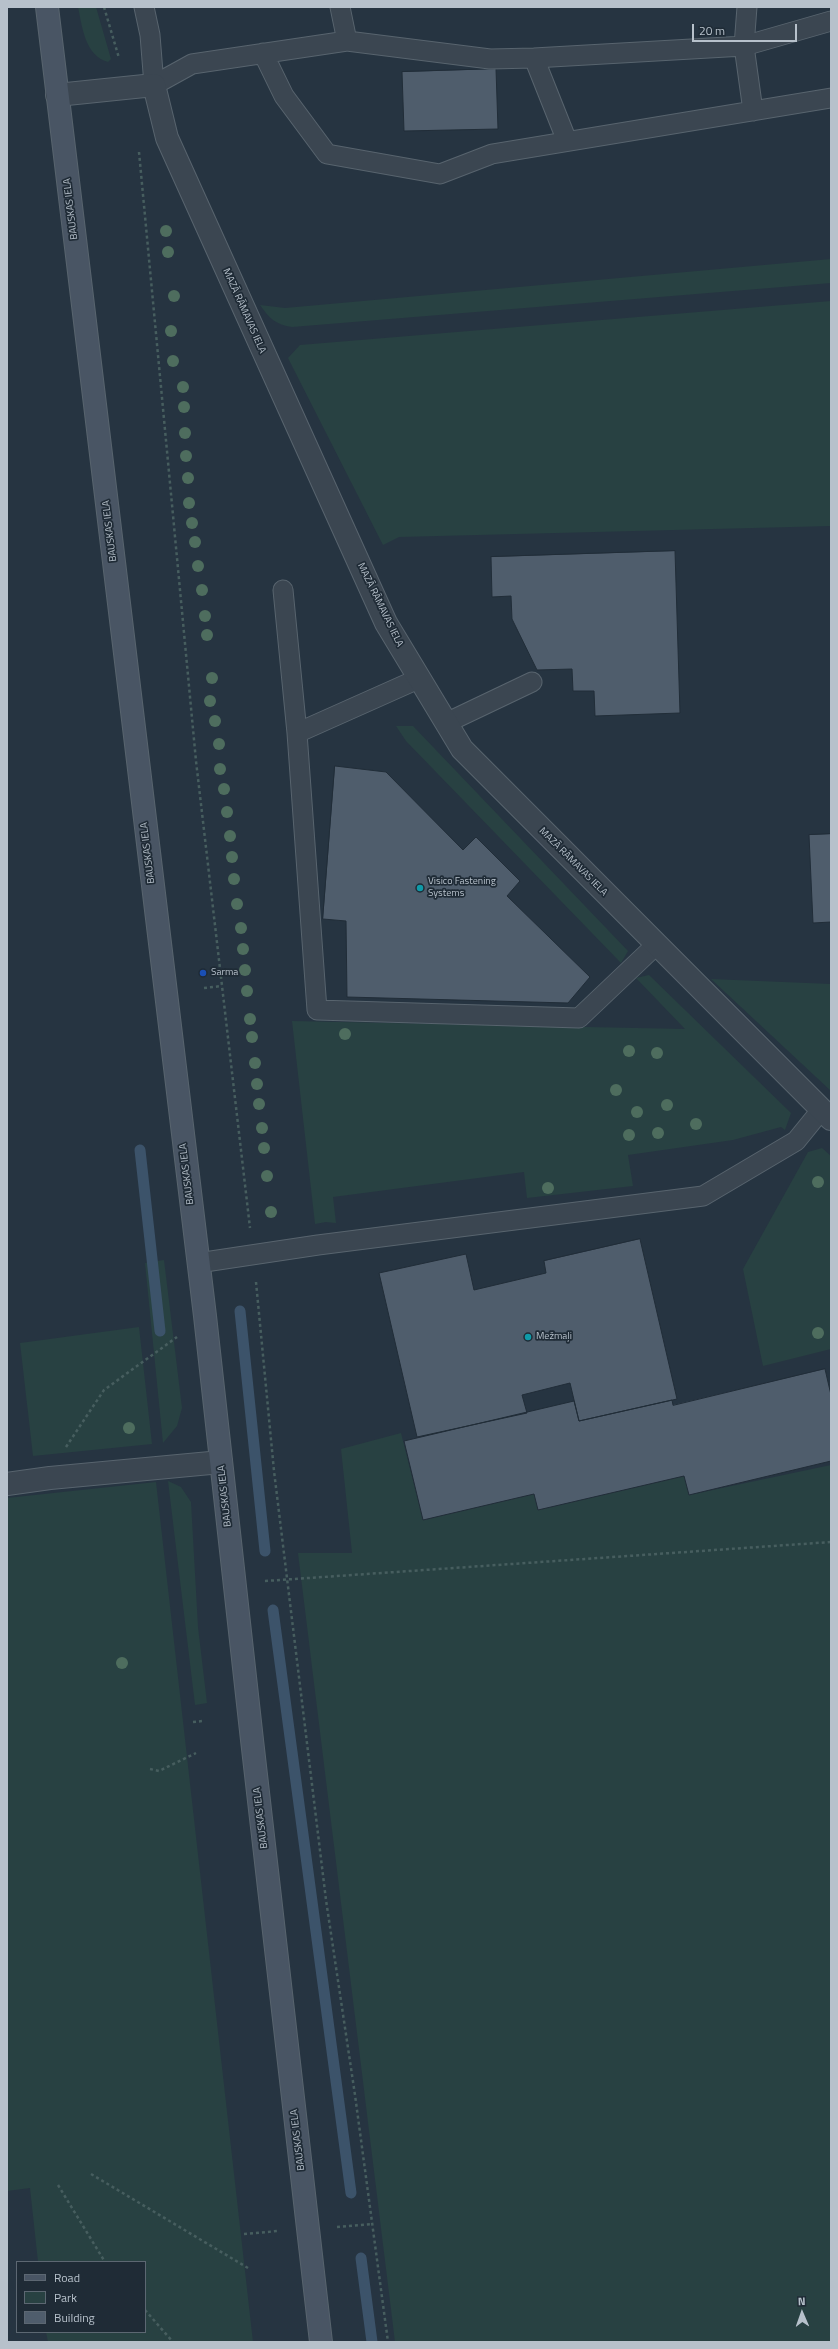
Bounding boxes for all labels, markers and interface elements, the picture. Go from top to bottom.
scale bar [694,16,799,42]
text: 20 m [699,21,725,40]
street label: BAUSKAS IELA [61,178,81,240]
street label: MAZĀ RĀMAVAS IELA [220,267,268,355]
street label: BAUSKAS IELA [100,500,120,562]
street label: MAZĀ RĀMAVAS IELA [354,561,406,649]
street label: BAUSKAS IELA [138,822,158,884]
street label: MAZĀ RĀMAVAS IELA [536,825,610,899]
place label: Visico Fastening Systems [428,876,496,900]
marker: Visico Fastening Systems [415,883,425,893]
place label: Sarma [211,967,238,979]
marker: Sarma [198,968,208,978]
street label: BAUSKAS IELA [177,1143,197,1205]
place label: Mežmaļi [536,1331,572,1343]
marker: Mežmaļi [523,1332,533,1342]
street label: BAUSKAS IELA [216,1465,234,1527]
street label: BAUSKAS IELA [251,1787,271,1849]
street label: BAUSKAS IELA [288,2109,308,2171]
legend [16,2261,146,2333]
text: Road [54,2268,80,2287]
text: Park [54,2288,77,2307]
north arrow [782,2293,822,2333]
text: N [797,2293,806,2309]
text: Building [54,2308,95,2327]

